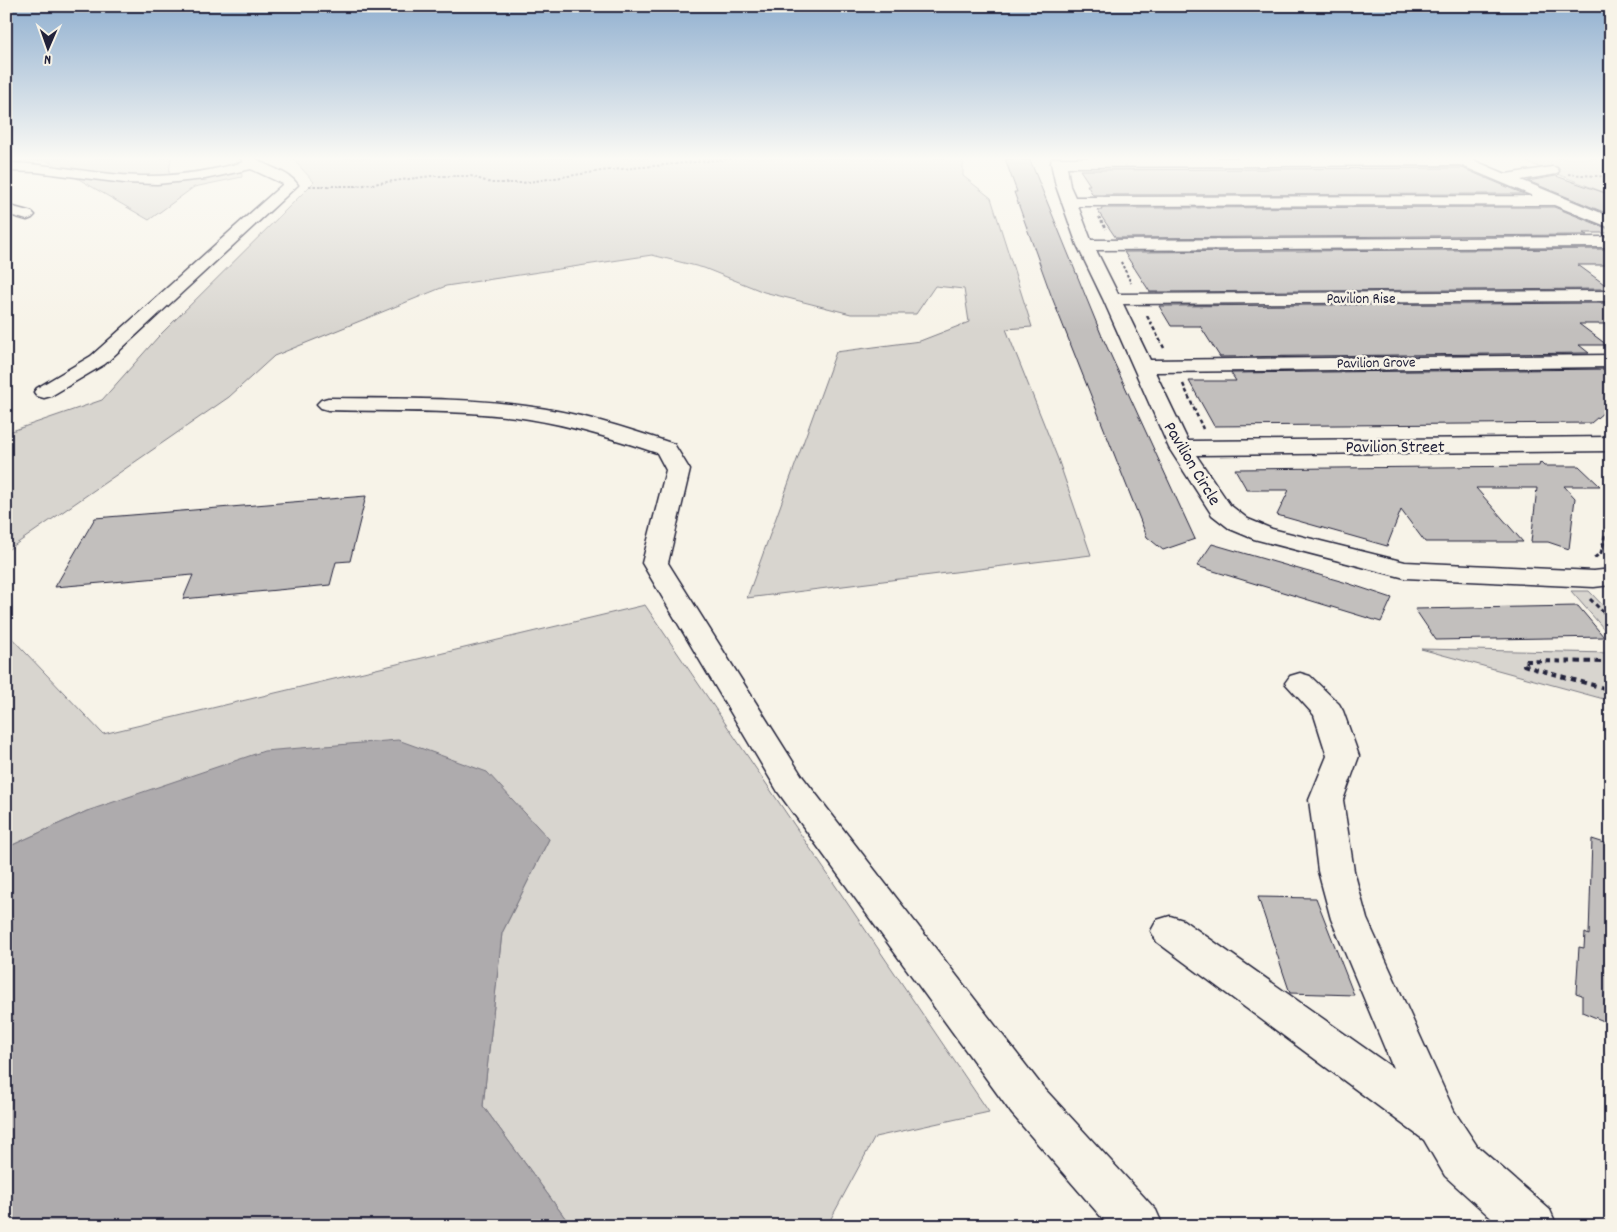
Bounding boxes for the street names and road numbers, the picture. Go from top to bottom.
street label: Pavilion Rise [1326,289,1396,311]
street label: Pavilion Grove [1336,352,1416,376]
street label: Pavilion Circle [1156,418,1226,511]
street label: Pavilion Street [1345,436,1445,461]

